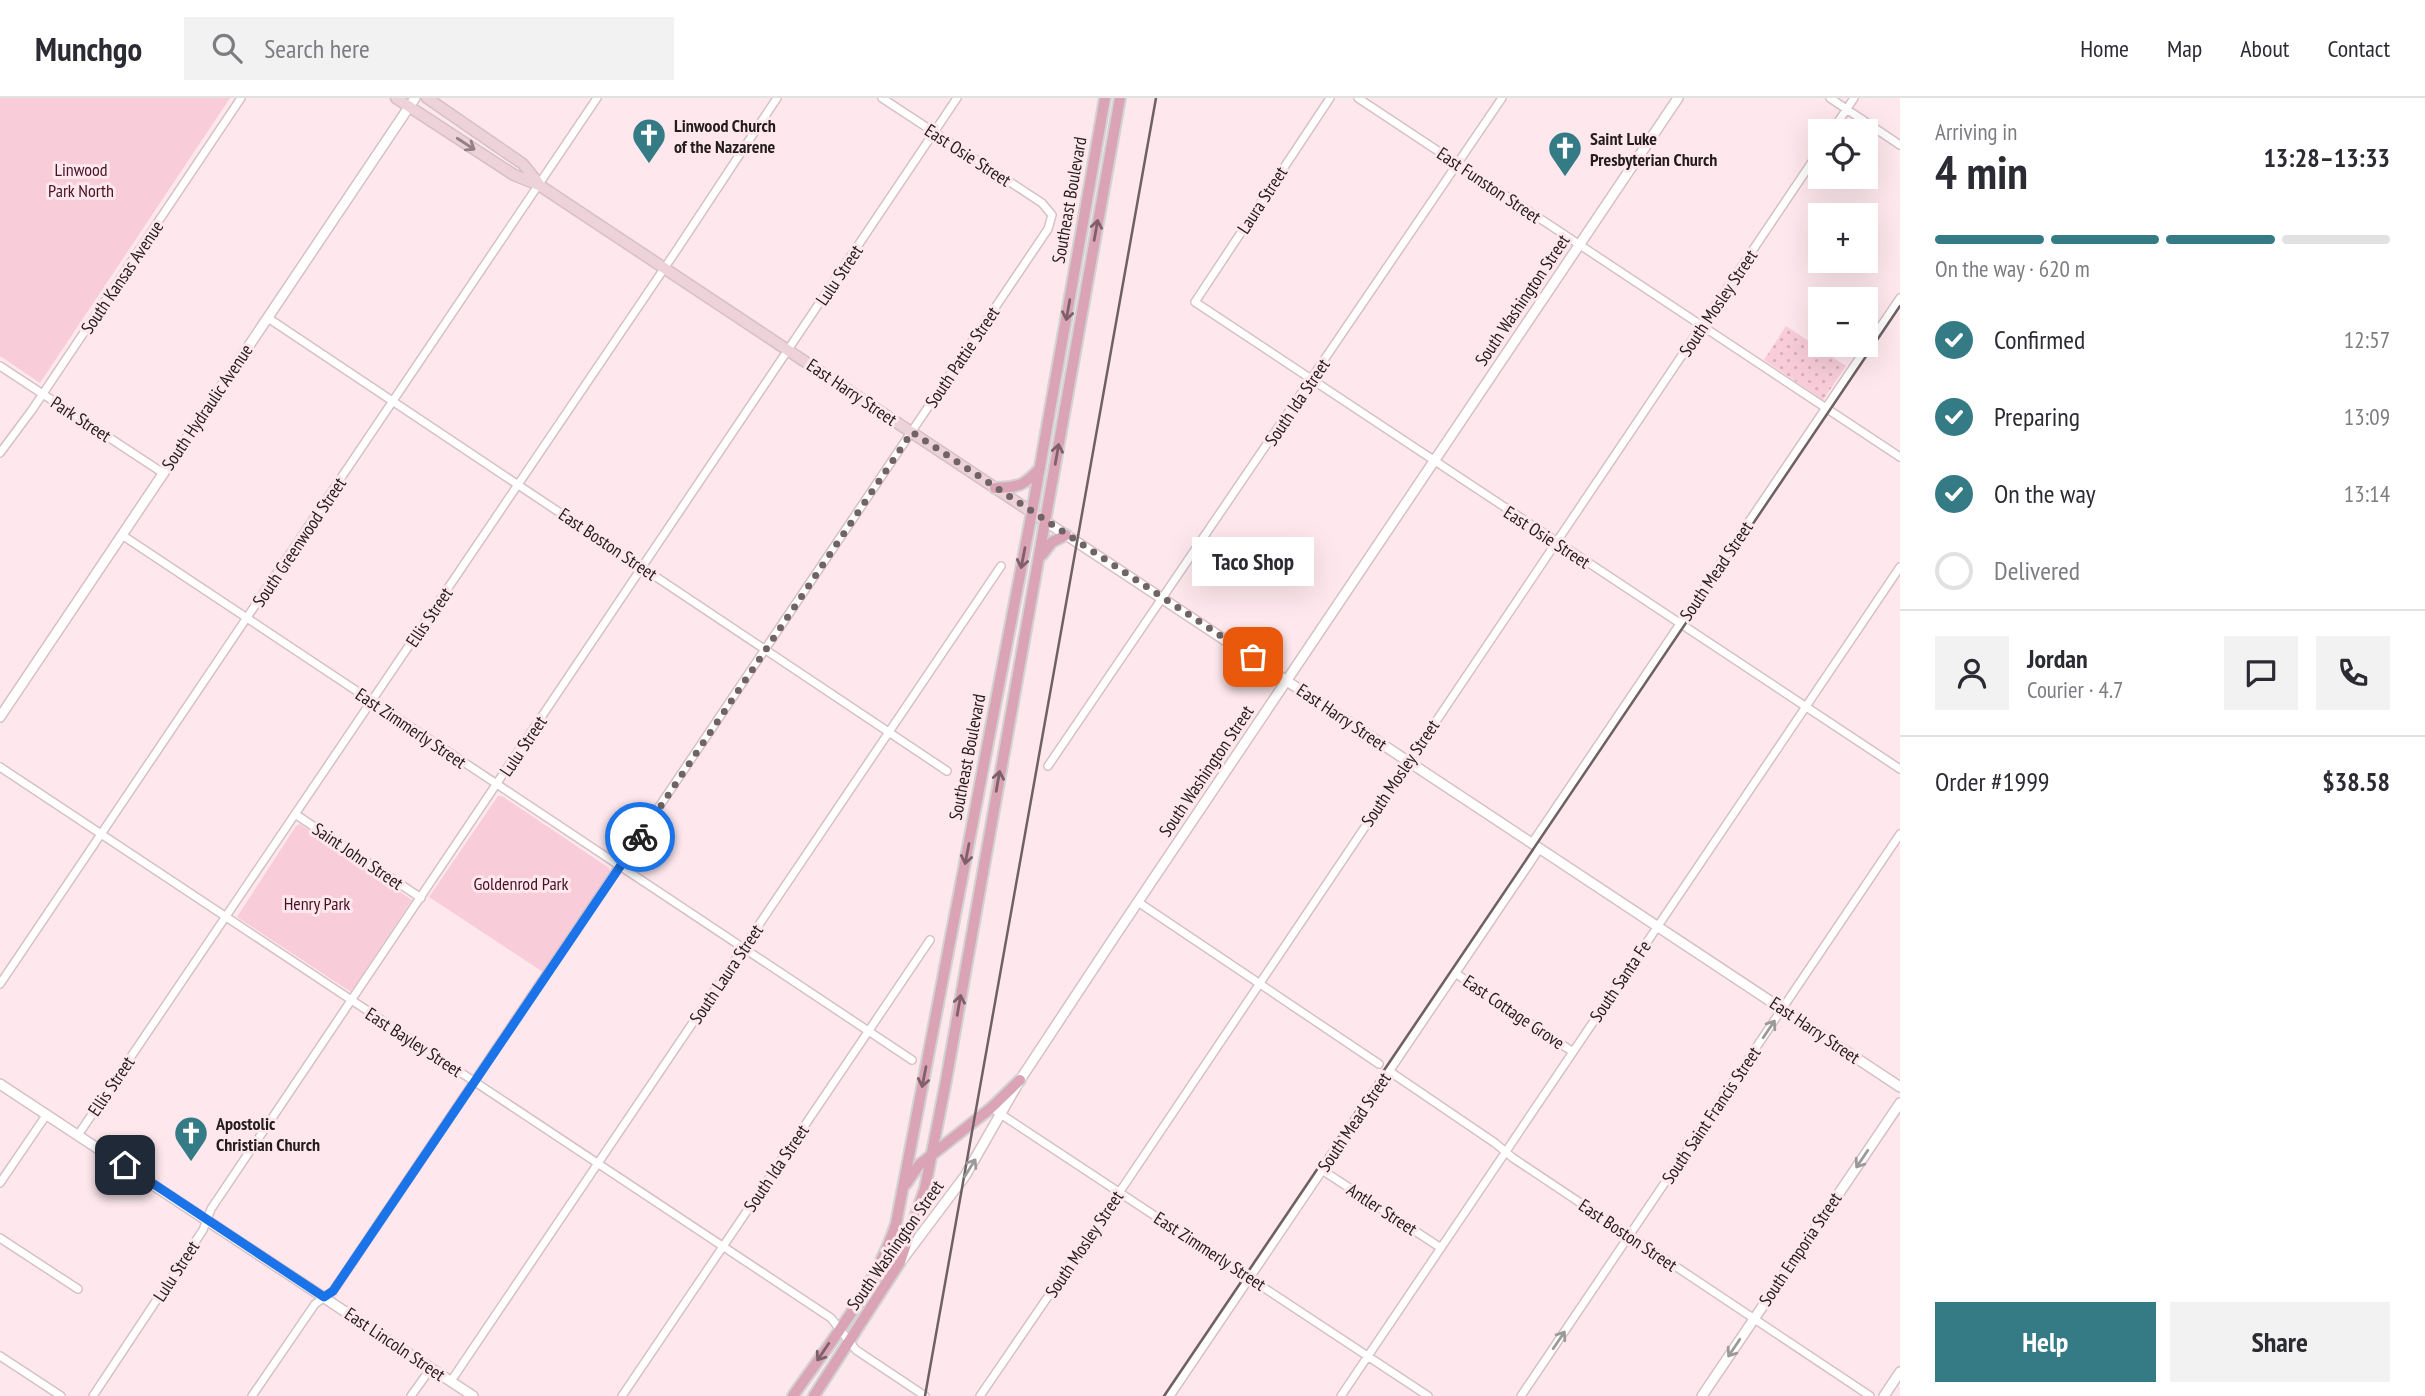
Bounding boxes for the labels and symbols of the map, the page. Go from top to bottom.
place label: Linwood Church of the Nazarene [674,114,776,158]
church icon: Linwood Church of the Nazarene [630,116,668,165]
street label: East Osie Street [921,119,1015,191]
place label: Saint Luke Presbyterian Church [1590,127,1717,171]
church icon: Saint Luke Presbyterian Church [1546,129,1584,178]
street label: Southeast Boulevard [1047,135,1091,265]
one-way arrow [456,137,476,151]
street label: East Funston Street [1433,142,1545,228]
park label: Linwood Park North [48,158,114,202]
street label: Laura Street [1232,162,1292,238]
street label: South Kansas Avenue [76,216,168,338]
one-way arrow [1090,219,1104,241]
street label: South Washington Street [1470,230,1574,370]
street label: Lulu Street [810,240,868,310]
street label: South Mosley Street [1674,245,1762,361]
one-way arrow [1061,298,1074,321]
street label: South Pattie Street [920,302,1004,412]
street label: South Hydraulic Avenue [156,340,258,474]
street label: East Harry Street [803,353,901,431]
street label: South Ida Street [1259,354,1335,450]
street label: Park Street [46,391,116,447]
one-way arrow [1051,443,1064,465]
street label: South Greenwood Street [247,473,351,611]
street label: East Osie Street [1500,501,1594,573]
street label: East Boston Street [554,503,662,585]
street label: South Mead Street [1674,517,1758,625]
callout: Taco Shop [1192,538,1314,587]
one-way arrow [1016,546,1030,569]
street label: Ellis Street [401,583,457,651]
pin [1223,627,1283,687]
street label: East Harry Street [1293,678,1391,756]
street label: East Zimmerly Street [351,683,471,774]
street label: Southeast Boulevard [944,692,990,822]
street label: South Washington Street [1154,701,1258,841]
street label: Lulu Street [494,711,552,781]
street label: South Mosley Street [1356,715,1444,831]
one-way arrow [992,770,1006,793]
courier [605,802,675,872]
street label: Saint John Street [308,817,408,895]
one-way arrow [960,842,973,865]
park label: Goldenrod Park [473,872,569,895]
park label: Henry Park [284,892,350,915]
street label: South Laura Street [684,920,768,1028]
street label: South Santa Fe [1584,936,1656,1026]
street label: East Cottage Grove [1459,970,1569,1054]
street label: East Harry Street [1766,991,1864,1069]
one-way arrow [953,994,966,1017]
street label: East Bayley Street [361,1002,467,1082]
one-way arrow [1762,1020,1776,1039]
street label: South Saint Francis Street [1657,1042,1765,1188]
street label: Ellis Street [83,1052,139,1120]
one-way arrow [917,1065,930,1088]
street label: South Mead Street [1312,1068,1396,1176]
place label: Apostolic Christian Church [215,1112,320,1156]
church icon: Apostolic Christian Church [172,1114,210,1163]
street label: South Ida Street [738,1120,814,1216]
pin [95,1135,155,1195]
one-way arrow [1854,1149,1869,1168]
one-way arrow [963,1158,977,1178]
street label: South Washington Street [842,1175,948,1314]
street label: Antler Street [1343,1178,1421,1240]
street label: South Mosley Street [1040,1186,1128,1302]
street label: South Emporia Street [1754,1188,1847,1310]
street label: East Boston Street [1574,1194,1682,1276]
street label: East Zimmerly Street [1150,1206,1270,1296]
street label: Lulu Street [148,1236,204,1306]
street label: East Lincoln Street [340,1302,450,1386]
one-way arrow [1552,1330,1566,1350]
one-way arrow [1727,1337,1741,1357]
one-way arrow [816,1342,830,1361]

